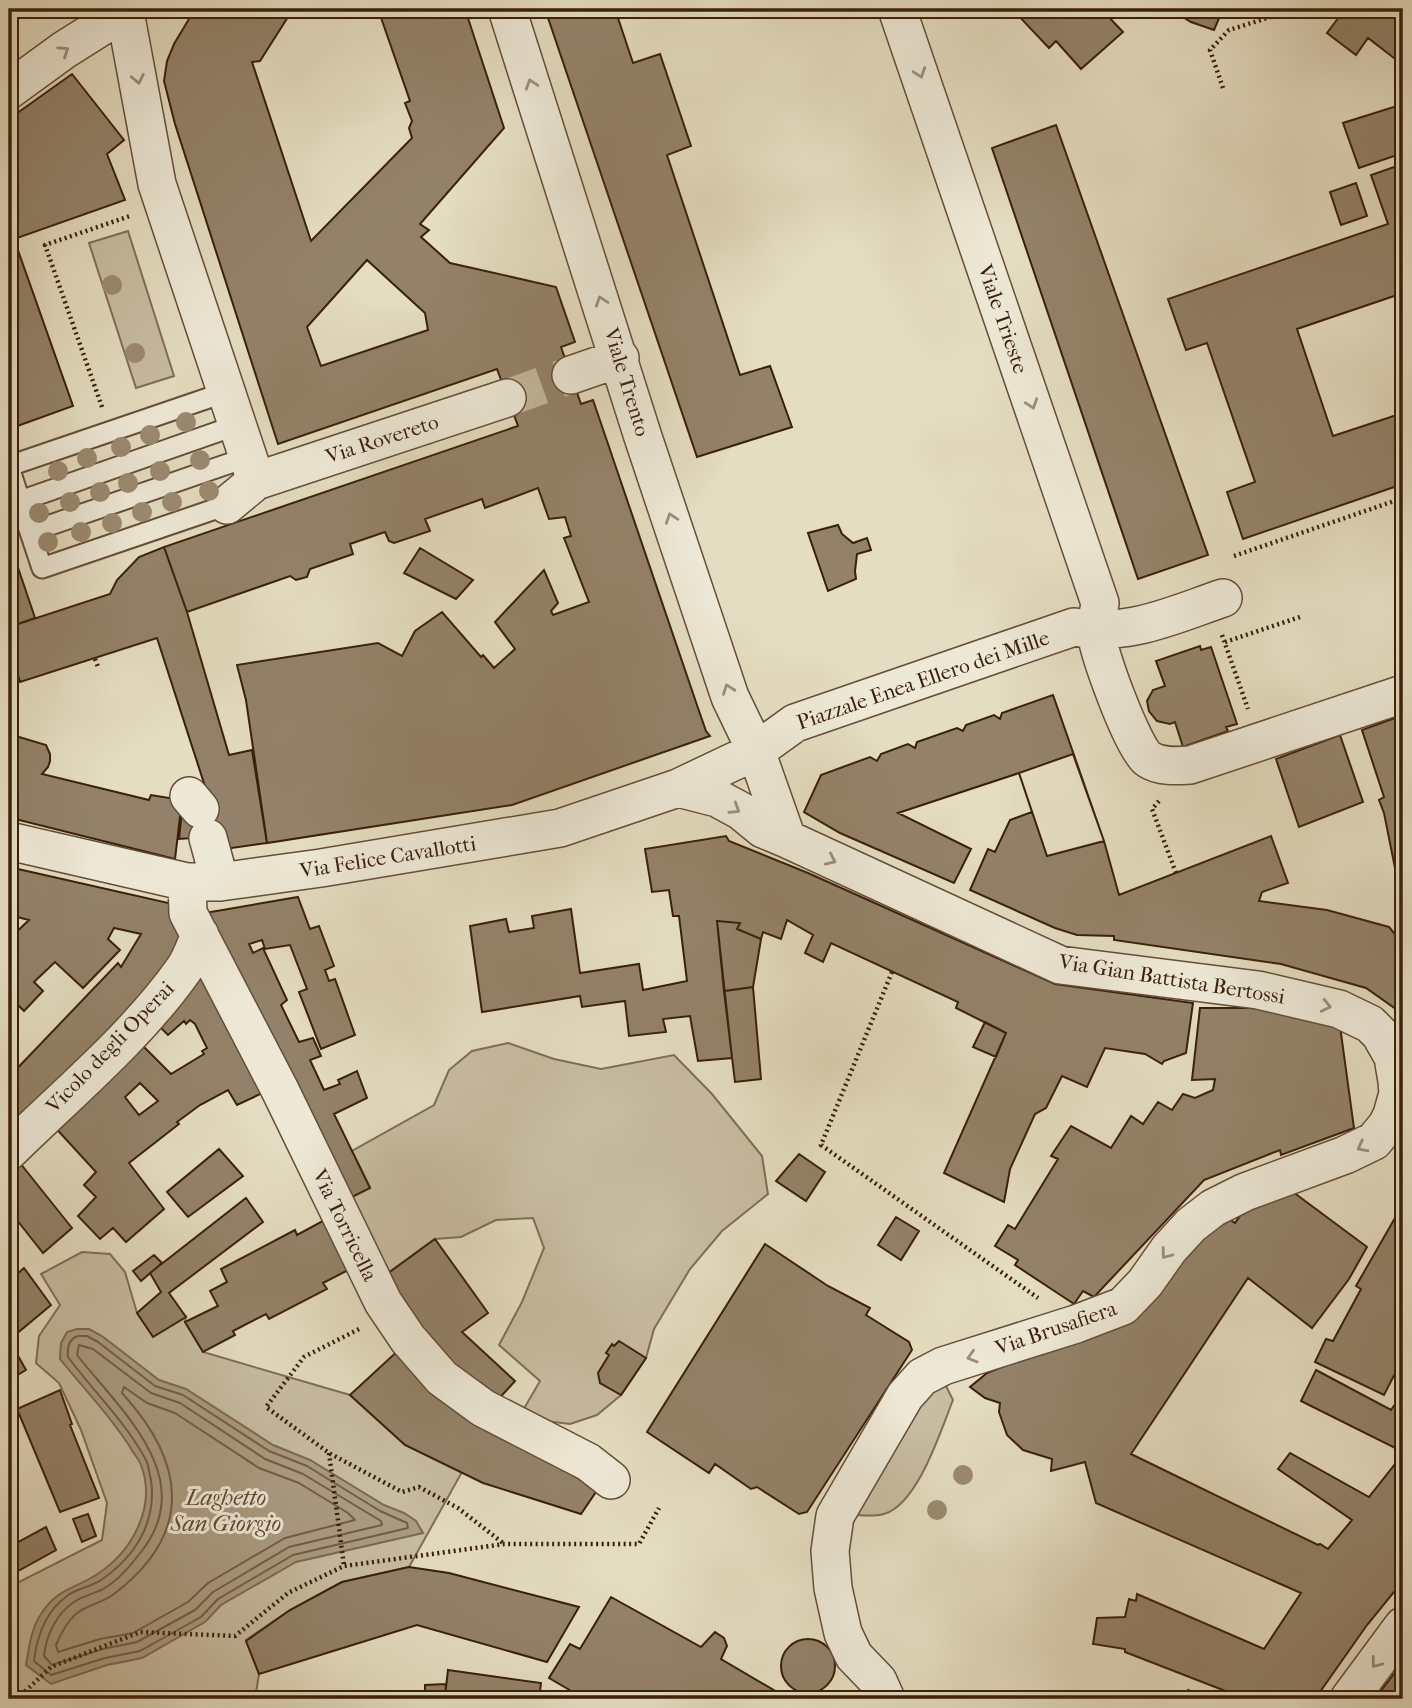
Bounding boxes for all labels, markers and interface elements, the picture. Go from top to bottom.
one-way arrow [56,47,69,59]
one-way arrow [912,66,926,79]
one-way arrow [129,73,144,85]
one-way arrow [525,79,539,91]
street label: Viale Trieste [973,260,1033,377]
one-way arrow [595,295,610,307]
street label: Viale Trento [599,324,655,439]
one-way arrow [1024,398,1038,410]
street label: Via Rovereto [322,409,441,469]
one-way arrow [664,512,679,524]
street label: Piazzale Enea Ellero dei Mille [794,625,1052,735]
one-way arrow [722,684,736,696]
one-way arrow [727,800,740,813]
street label: Via Felice Cavallotti [297,831,478,883]
one-way arrow [824,851,836,865]
street label: Via Gian Battista Bertossi [1056,949,1287,1009]
street label: Vicolo degli Operai [40,976,179,1118]
one-way arrow [1320,997,1332,1012]
one-way arrow [1357,1139,1369,1153]
street label: Via Torricella [307,1164,383,1285]
one-way arrow [1162,1246,1175,1259]
street label: Via Brusafiera [991,1296,1120,1360]
one-way arrow [966,1348,978,1363]
water label: Laghetto San Giorgio [170,1484,281,1537]
one-way arrow [1372,1655,1384,1667]

